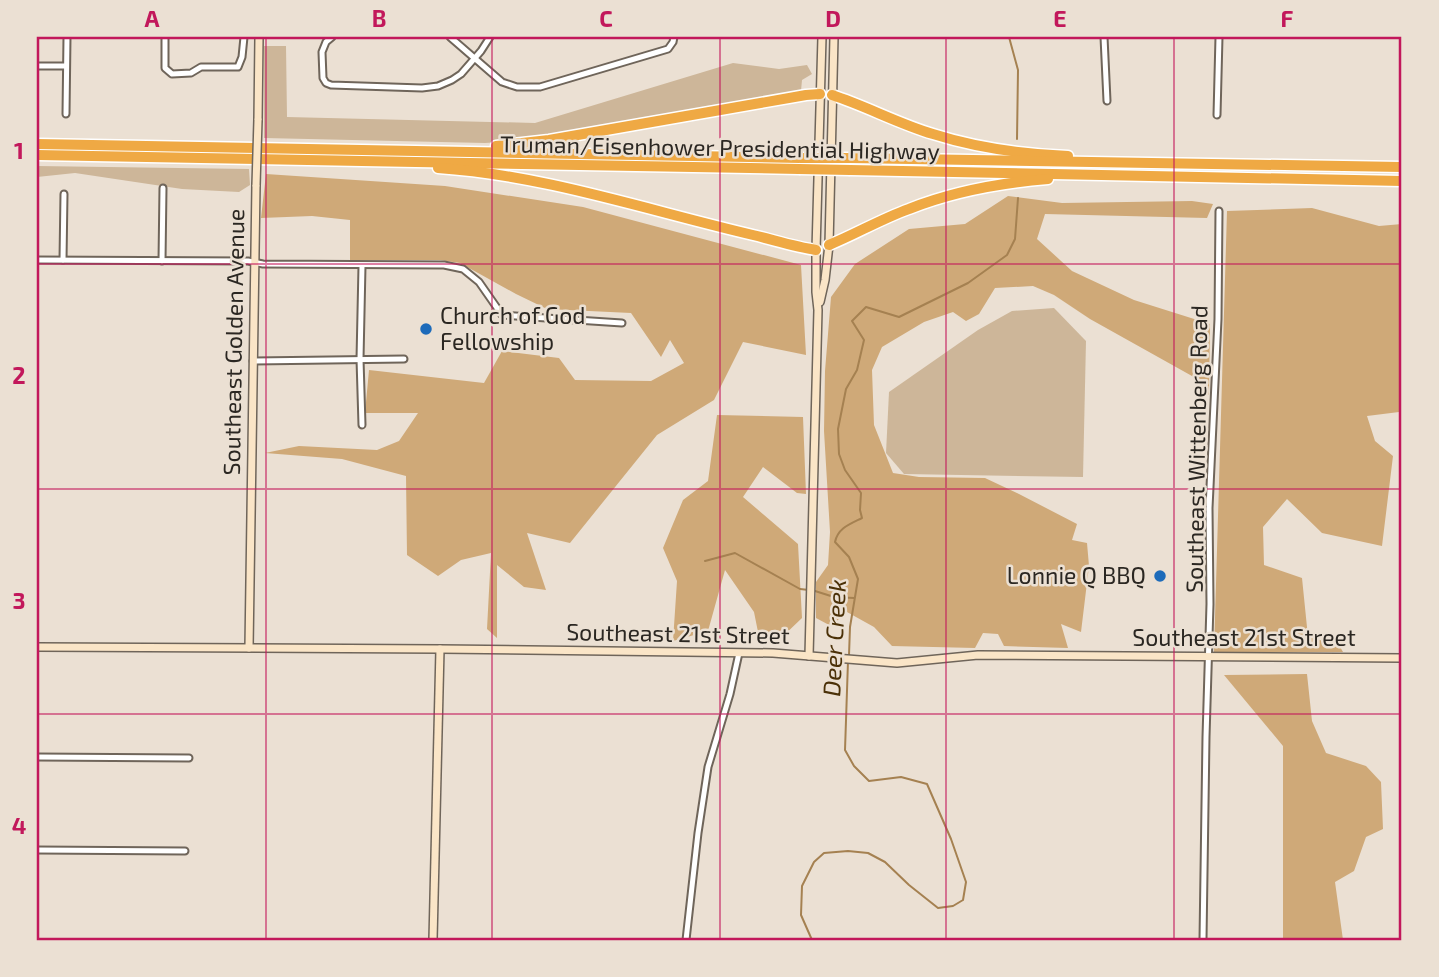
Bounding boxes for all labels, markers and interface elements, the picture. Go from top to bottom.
text: A [144,4,160,32]
text: B [372,4,386,32]
text: C [599,4,613,32]
text: D [825,4,841,32]
text: E [1053,4,1067,32]
text: F [1281,4,1294,32]
street label: Truman/Eisenhower Presidential Highway [500,129,940,165]
text: 1 [14,136,24,164]
street label: Southeast Golden Avenue [217,208,249,476]
place label: Church of God Fellowship [440,301,585,355]
street label: Southeast Wittenberg Road [1179,305,1213,593]
marker: Church of God Fellowship [418,321,434,337]
text: 2 [12,361,26,389]
place label: Lonnie Q BBQ [1007,561,1146,589]
marker: Lonnie Q BBQ [1152,568,1168,584]
water label: Deer Creek [816,579,851,697]
text: 3 [12,586,26,614]
street label: Southeast 21st Street [566,617,790,649]
street label: Southeast 21st Street [1132,623,1356,651]
text: 4 [12,811,26,839]

